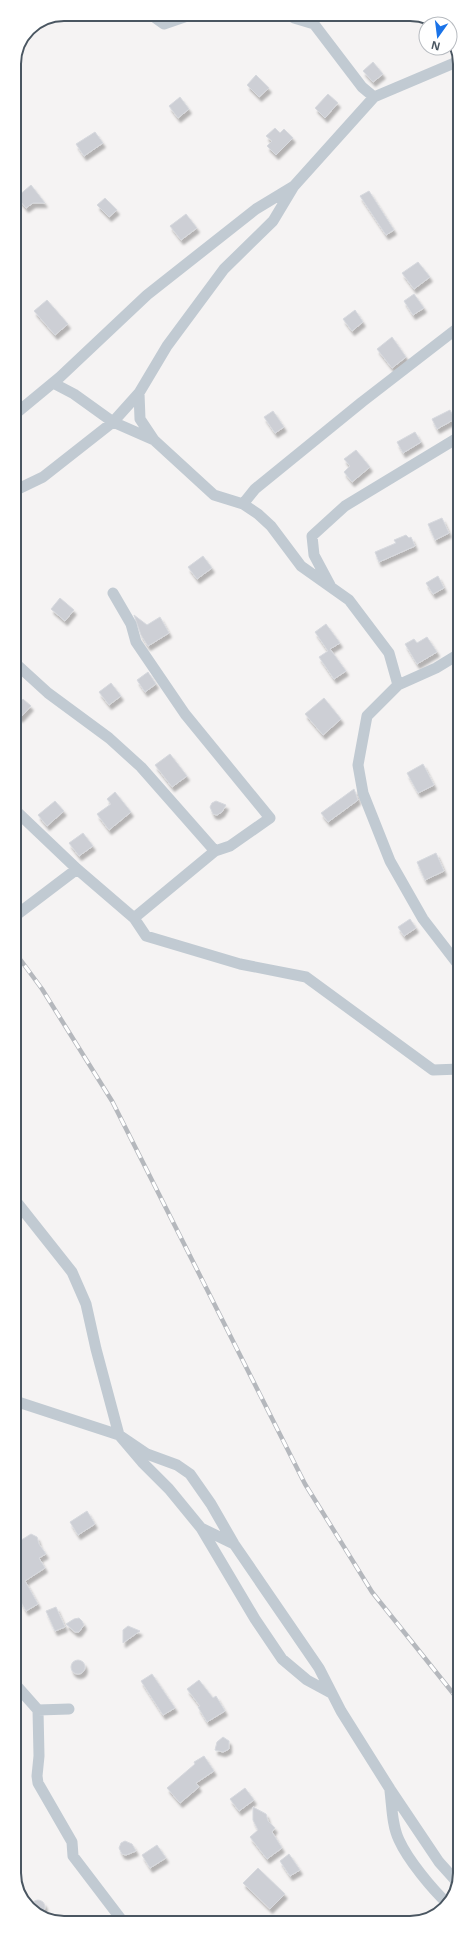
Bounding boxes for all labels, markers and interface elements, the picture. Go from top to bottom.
north arrow [418,16,458,56]
text: N [429,38,442,55]

